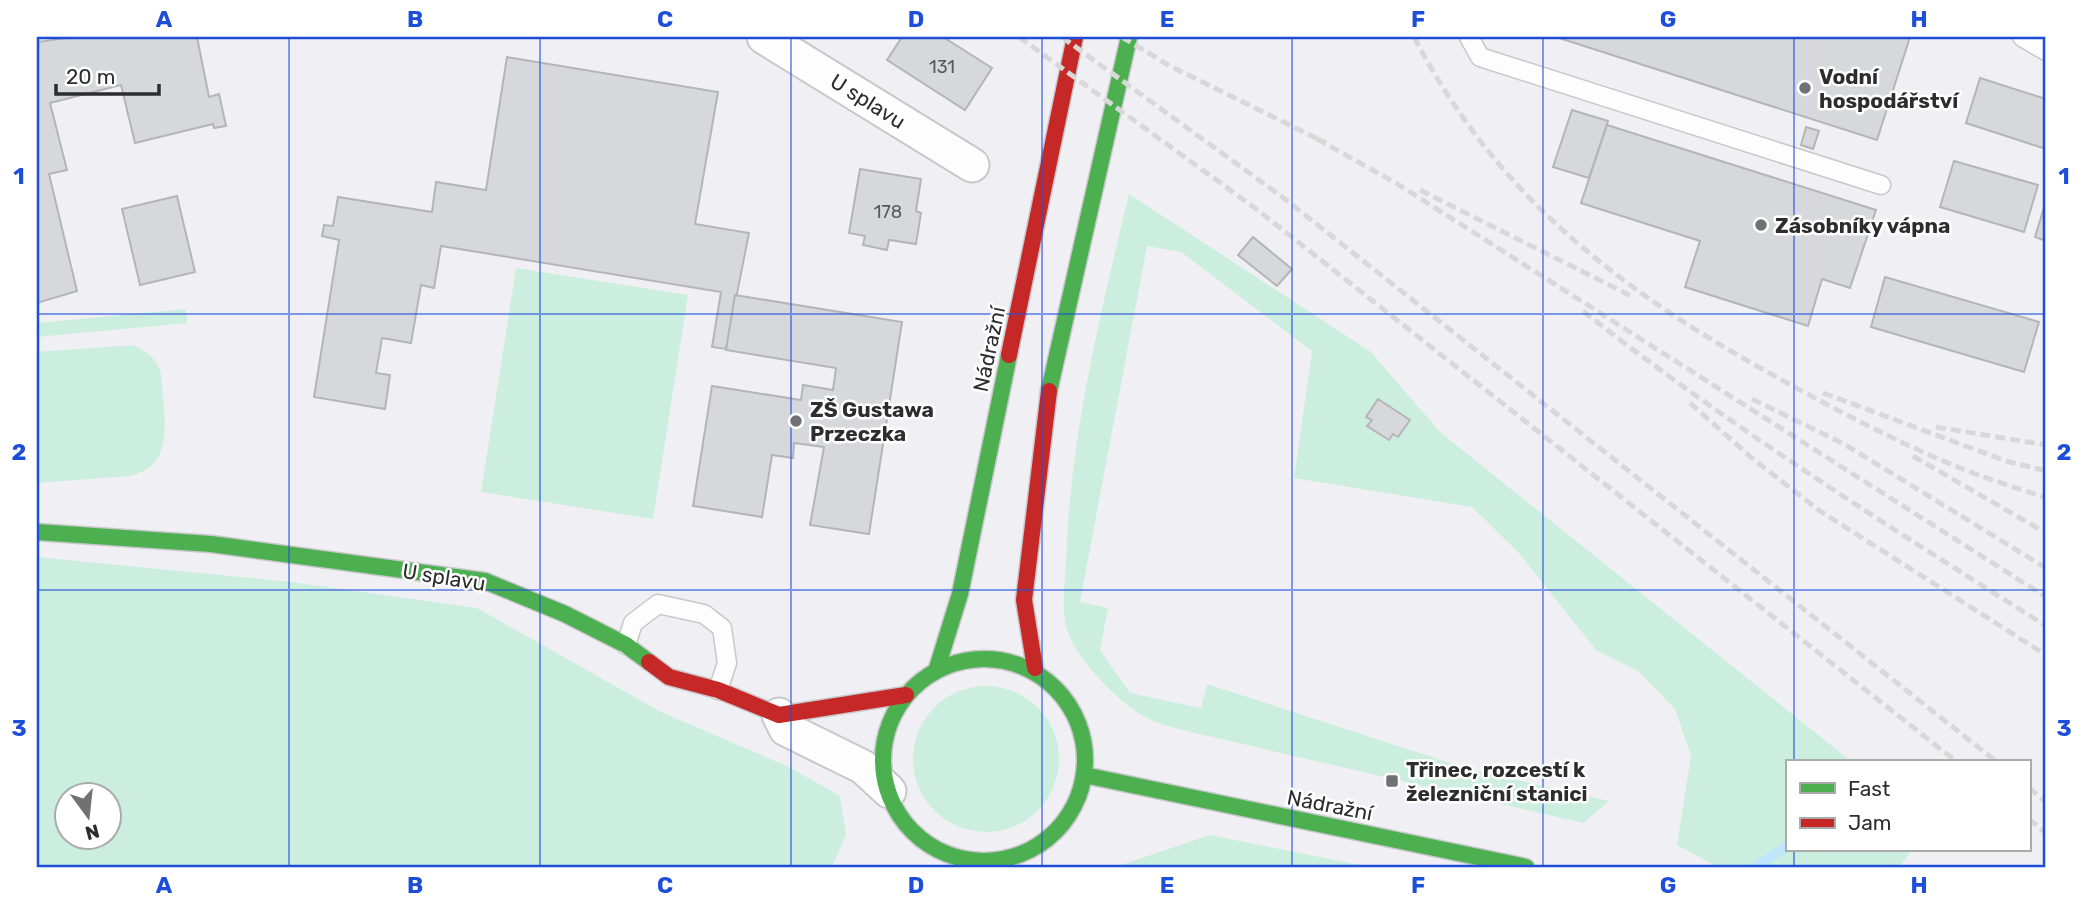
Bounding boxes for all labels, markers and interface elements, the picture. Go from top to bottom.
text: A [156,5,173,33]
text: B [407,5,423,33]
text: C [657,5,673,33]
text: D [908,5,924,33]
text: E [1160,5,1174,33]
text: F [1411,5,1425,33]
text: G [1660,5,1676,33]
text: H [1910,5,1928,33]
scale bar [56,52,159,96]
house number: 131 [929,56,955,78]
text: 20 m [66,64,115,89]
place label: Vodní hospodářství [1819,64,1960,113]
street label: U splavu [826,68,910,134]
marker: Vodní hospodářství [1797,80,1813,96]
text: 1 [13,162,25,190]
text: 1 [2058,162,2070,190]
house number: 178 [874,201,902,223]
place label: Zásobníky vápna [1775,213,1950,238]
marker: Zásobníky vápna [1753,217,1769,233]
street label: Nádražní [968,303,1010,394]
place label: ZŠ Gustawa Przeczka [810,397,934,446]
marker: ZŠ Gustawa Przeczka [788,413,804,429]
text: 2 [12,438,26,466]
text: 2 [2057,438,2071,466]
street label: U splavu [401,558,487,596]
text: 3 [11,714,27,742]
text: 3 [2056,714,2072,742]
place label: Třinec, rozcestí k železniční stanici [1406,757,1588,806]
legend [1786,760,2030,852]
marker: Třinec, rozcestí k železniční stanici [1384,773,1400,789]
text: Fast [1848,776,1890,801]
north arrow [52,782,122,852]
street label: Nádražní [1285,784,1376,826]
text: Jam [1848,810,1892,835]
text: N [83,819,102,845]
text: A [156,871,173,899]
text: B [407,871,423,899]
text: C [657,871,673,899]
text: D [908,871,924,899]
text: E [1160,871,1174,899]
text: F [1411,871,1425,899]
text: G [1660,871,1676,899]
text: H [1910,871,1928,899]

